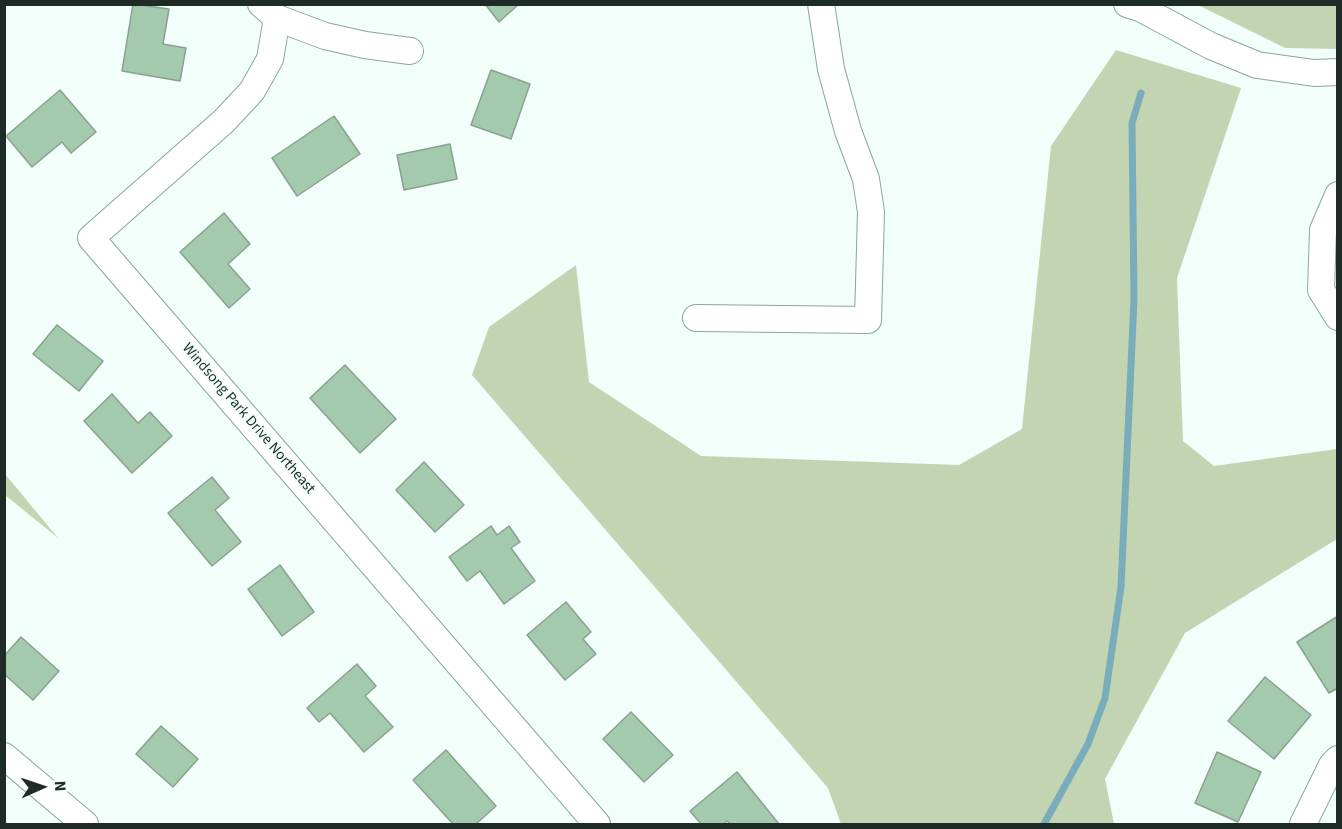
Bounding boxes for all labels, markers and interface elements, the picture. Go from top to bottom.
street label: Windsong Park Drive Northeast [178,340,318,498]
north arrow [12,757,72,817]
text: N [49,780,71,792]

